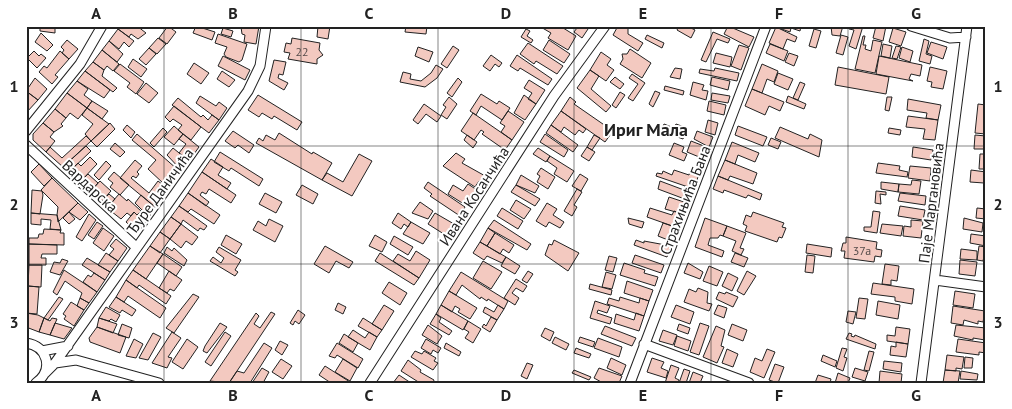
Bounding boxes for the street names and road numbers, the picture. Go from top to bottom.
street label: Паје Маргановића [914,142,948,264]
street label: Ивана Косанчића [435,143,513,249]
street label: Страхињића Бана [655,143,715,257]
street label: Ђуре Даничића [122,144,198,238]
street label: Вардарска [58,155,122,217]

